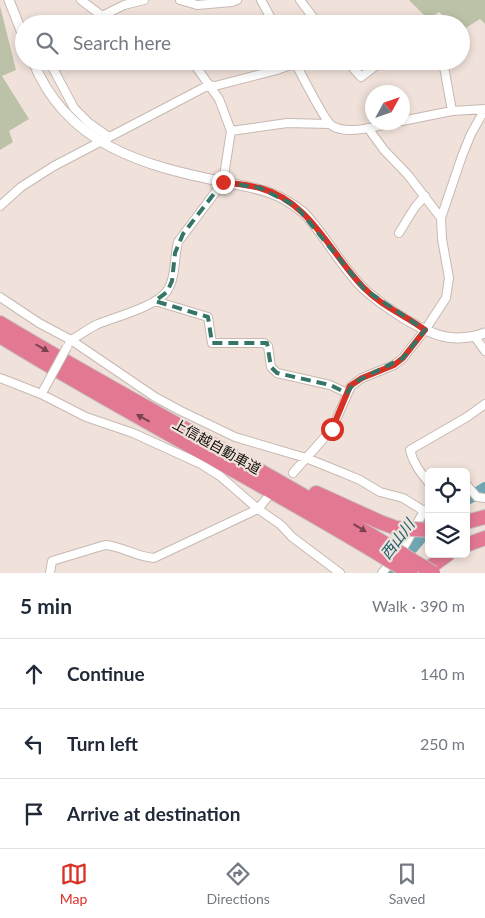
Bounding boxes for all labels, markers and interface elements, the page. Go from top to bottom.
search box [15,15,470,70]
icon: search [33,29,61,57]
text: Search here [73,31,171,54]
north arrow [365,85,410,130]
route end [212,171,235,194]
one-way arrow [34,344,49,352]
one-way arrow [136,414,150,422]
street label: 上信越自動車道 [170,415,264,477]
route start [321,418,344,441]
map controls [425,468,470,558]
button: locate [425,468,470,513]
button: layers [425,513,470,558]
water label: 西山川 [376,514,419,562]
one-way arrow [354,524,367,533]
text: 5 min [20,593,72,618]
text: Walk · 390 m [372,596,465,615]
icon: ahead [20,660,48,688]
text: Continue [67,662,145,685]
text: 140 m [420,664,465,683]
icon: left [20,730,48,758]
text: Turn left [67,732,138,755]
text: 250 m [420,734,465,753]
icon: arrive [20,800,48,828]
text: Arrive at destination [67,802,240,825]
tab: Map [60,860,88,907]
tab: Directions [207,860,270,907]
tab: Saved [389,860,425,907]

